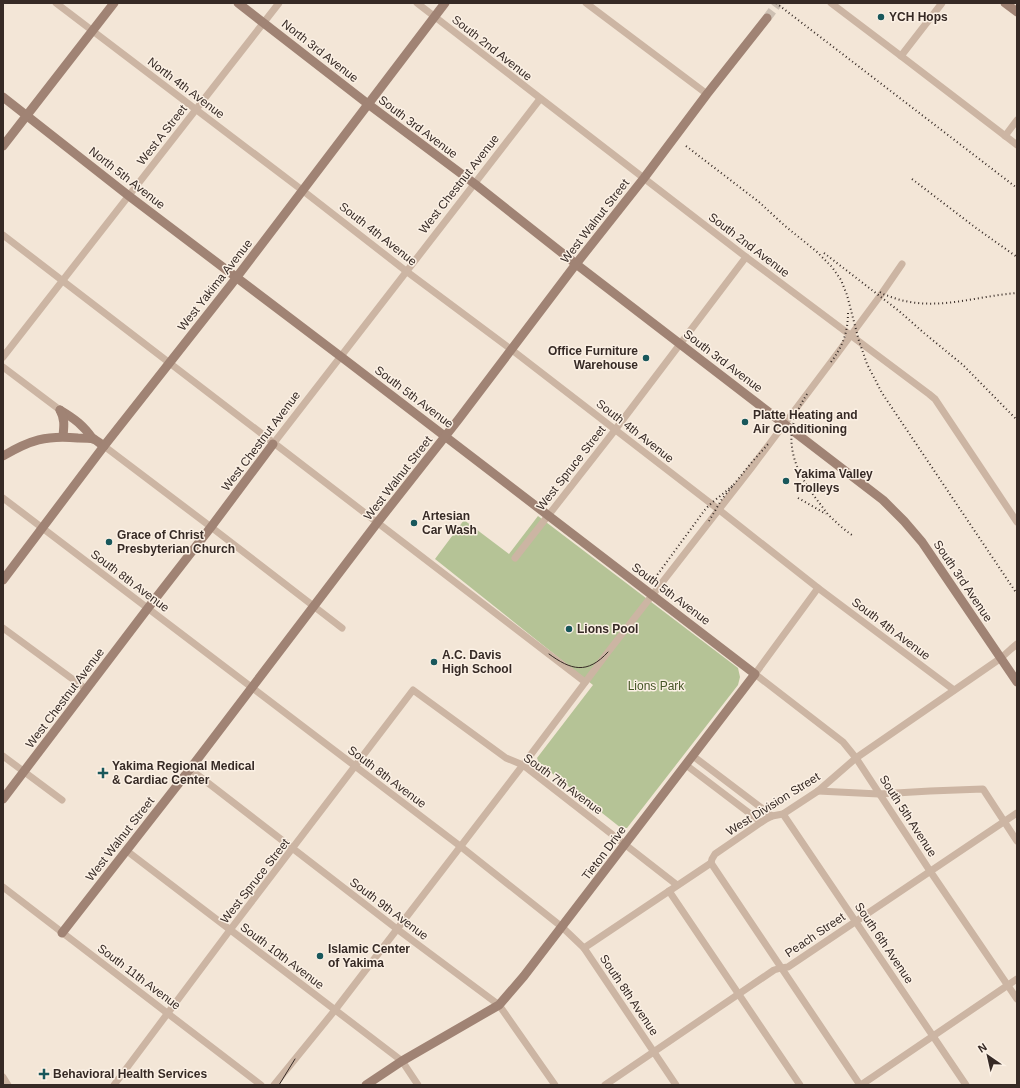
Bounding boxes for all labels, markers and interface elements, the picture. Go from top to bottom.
place label: YCH Hops [889,10,948,24]
street label: South 2nd Avenue [449,12,535,84]
marker: YCH Hops [876,12,886,22]
street label: North 3rd Avenue [279,17,361,85]
street label: North 4th Avenue [145,55,227,122]
street label: South 3rd Avenue [376,93,460,161]
street label: West A Street [134,102,190,168]
street label: West Chestnut Avenue [416,132,502,236]
street label: North 5th Avenue [86,144,168,212]
street label: West Walnut Street [558,176,633,266]
street label: South 4th Avenue [336,199,420,269]
street label: South 2nd Avenue [706,210,793,280]
street label: West Yakima Avenue [175,236,255,334]
street label: South 3rd Avenue [681,327,765,395]
place label: Office Furniture Warehouse [548,344,638,372]
marker: Office Furniture Warehouse [641,353,651,363]
street label: South 5th Avenue [372,363,456,431]
street label: West Chestnut Avenue [219,388,303,494]
street label: South 4th Avenue [593,396,677,466]
place label: Platte Heating and Air Conditioning [753,408,858,436]
marker: Platte Heating and Air Conditioning [740,417,750,427]
street label: West Spruce Street [534,422,609,513]
street label: West Walnut Street [361,433,436,523]
place label: Yakima Valley Trolleys [794,467,873,495]
marker: Yakima Valley Trolleys [781,476,791,486]
place label: Artesian Car Wash [422,509,477,537]
marker: Artesian Car Wash [409,518,419,528]
place label: Grace of Christ Presbyterian Church [117,528,235,556]
marker: Grace of Christ Presbyterian Church [104,537,114,547]
street label: South 3rd Avenue [931,538,996,625]
street label: South 8th Avenue [88,547,172,615]
street label: South 5th Avenue [629,560,713,628]
street label: South 4th Avenue [849,595,933,663]
place label: Lions Pool [577,622,638,636]
marker: Lions Pool [564,624,574,634]
street label: West Chestnut Avenue [23,645,107,751]
place label: A.C. Davis High School [442,648,512,676]
marker: A.C. Davis High School [429,657,439,667]
park label: Lions Park [628,679,685,693]
street label: South 8th Avenue [345,743,429,811]
street label: South 7th Avenue [521,751,606,818]
place label: Yakima Regional Medical & Cardiac Center [112,759,255,787]
marker: Yakima Regional Medical & Cardiac Center [97,767,109,779]
street label: West Division Street [724,769,823,839]
street label: South 5th Avenue [876,773,940,860]
street label: West Walnut Street [83,794,158,884]
street label: Tieton Drive [579,823,629,883]
street label: West Spruce Street [218,835,293,926]
street label: South 9th Avenue [347,875,431,943]
street label: South 6th Avenue [852,900,916,986]
street label: Peach Street [782,909,848,960]
street label: South 10th Avenue [237,920,327,992]
street label: South 11th Avenue [95,941,184,1013]
place label: Islamic Center of Yakima [328,942,410,970]
marker: Islamic Center of Yakima [315,951,325,961]
street label: South 8th Avenue [597,952,661,1038]
north arrow [968,1036,1008,1076]
text: N [976,1040,989,1055]
place label: Behavioral Health Services [53,1067,207,1081]
marker: Behavioral Health Services [38,1068,50,1080]

